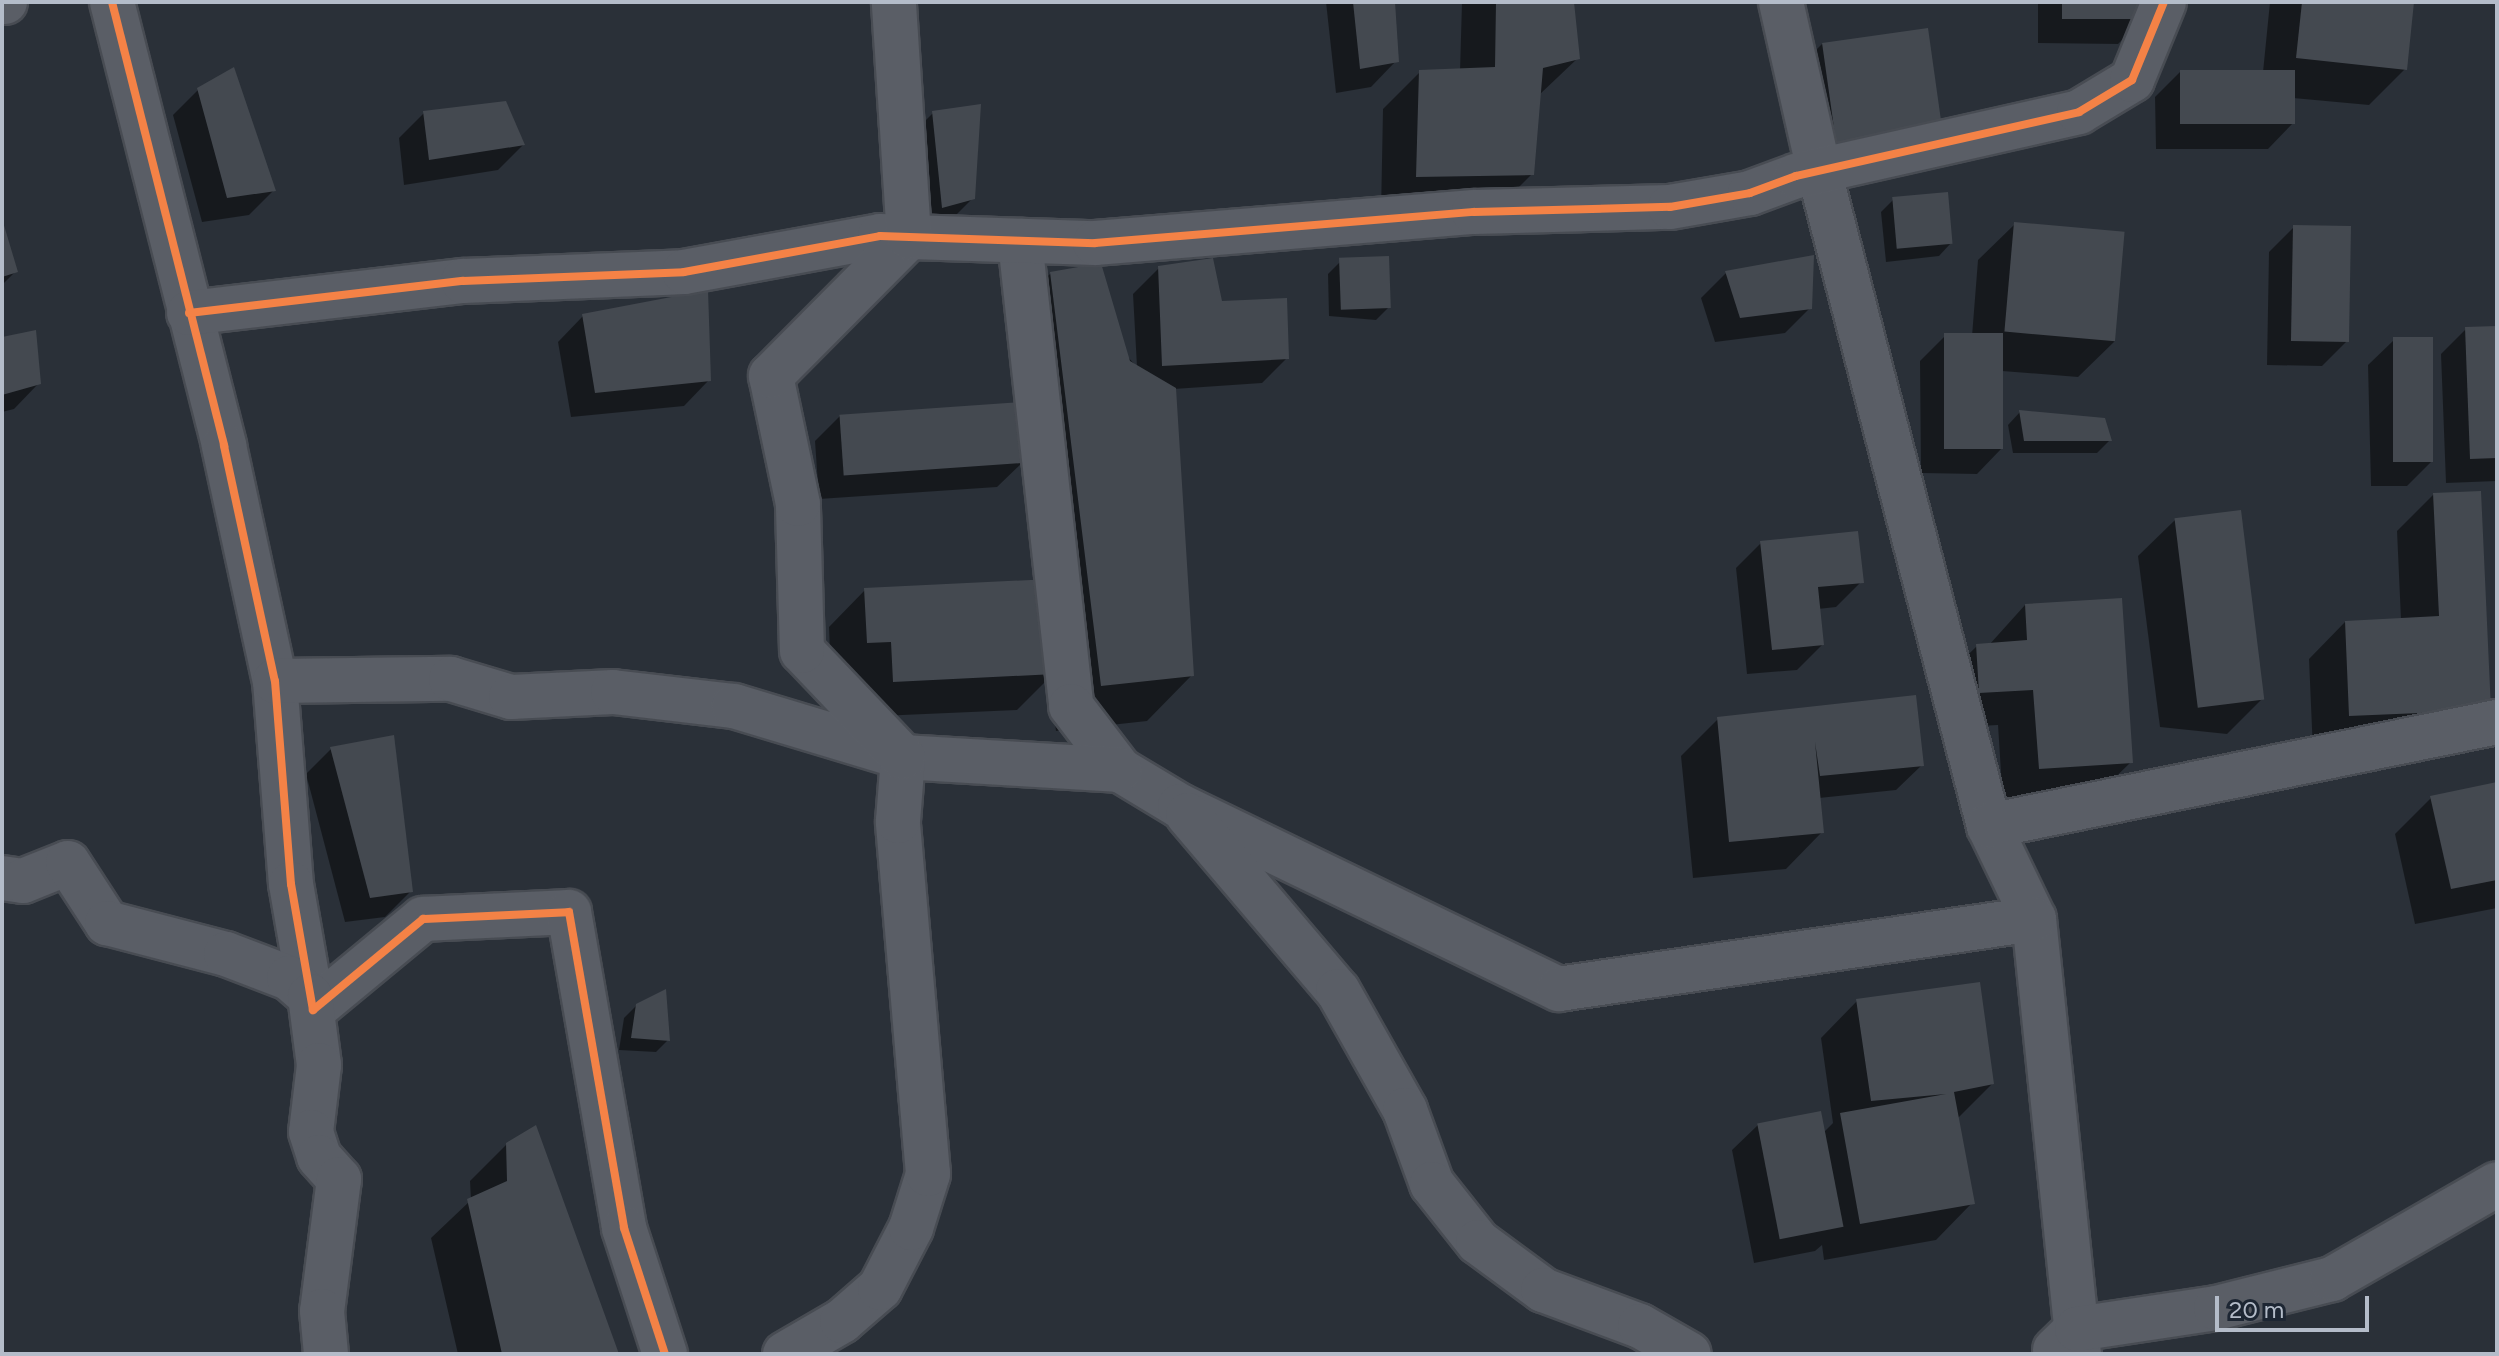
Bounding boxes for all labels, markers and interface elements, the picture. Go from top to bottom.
scale bar [2219,1280,2373,1330]
text: 20 m [2229,1295,2284,1324]

